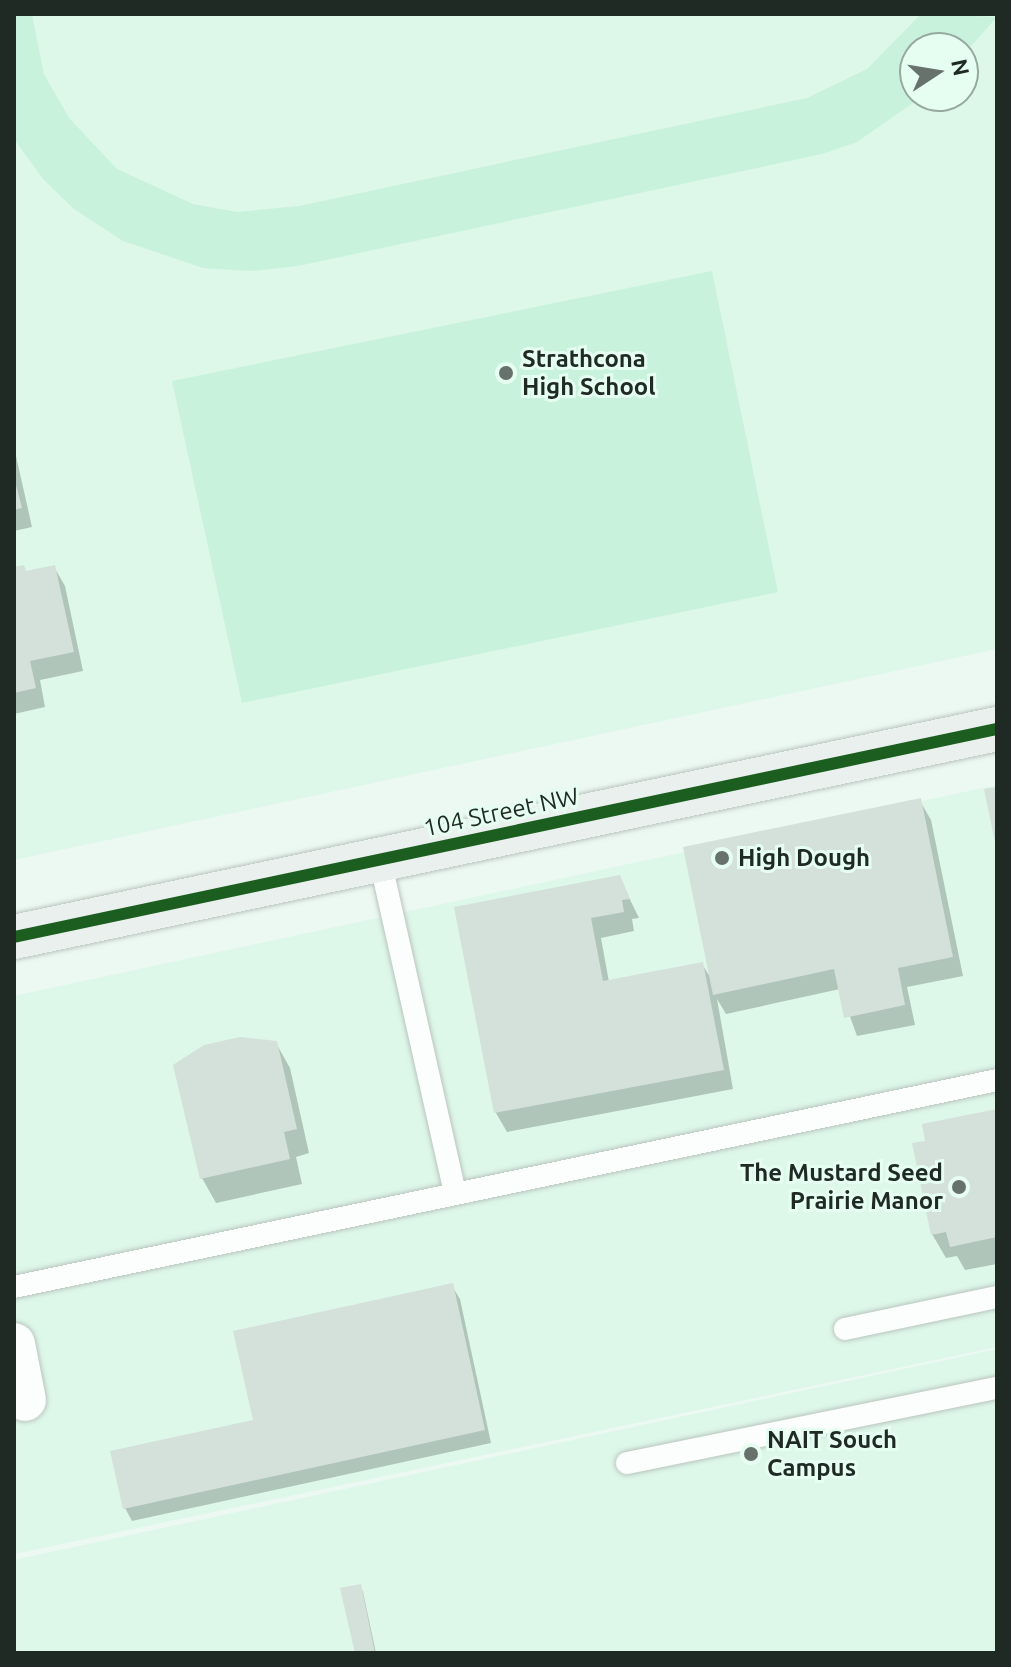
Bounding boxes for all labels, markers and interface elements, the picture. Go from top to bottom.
north arrow [899,32,979,112]
text: N [947,57,975,78]
place label: Strathcona High School [522,345,656,401]
marker: Strathcona High School [497,364,515,382]
street label: 104 Street NW [421,781,581,843]
place label: High Dough [738,844,870,872]
marker: High Dough [713,849,731,867]
place label: The Mustard Seed Prairie Manor [740,1159,943,1215]
marker: The Mustard Seed Prairie Manor [950,1178,968,1196]
place label: NAIT Souch Campus [767,1426,897,1482]
marker: NAIT Souch Campus [742,1445,760,1463]

